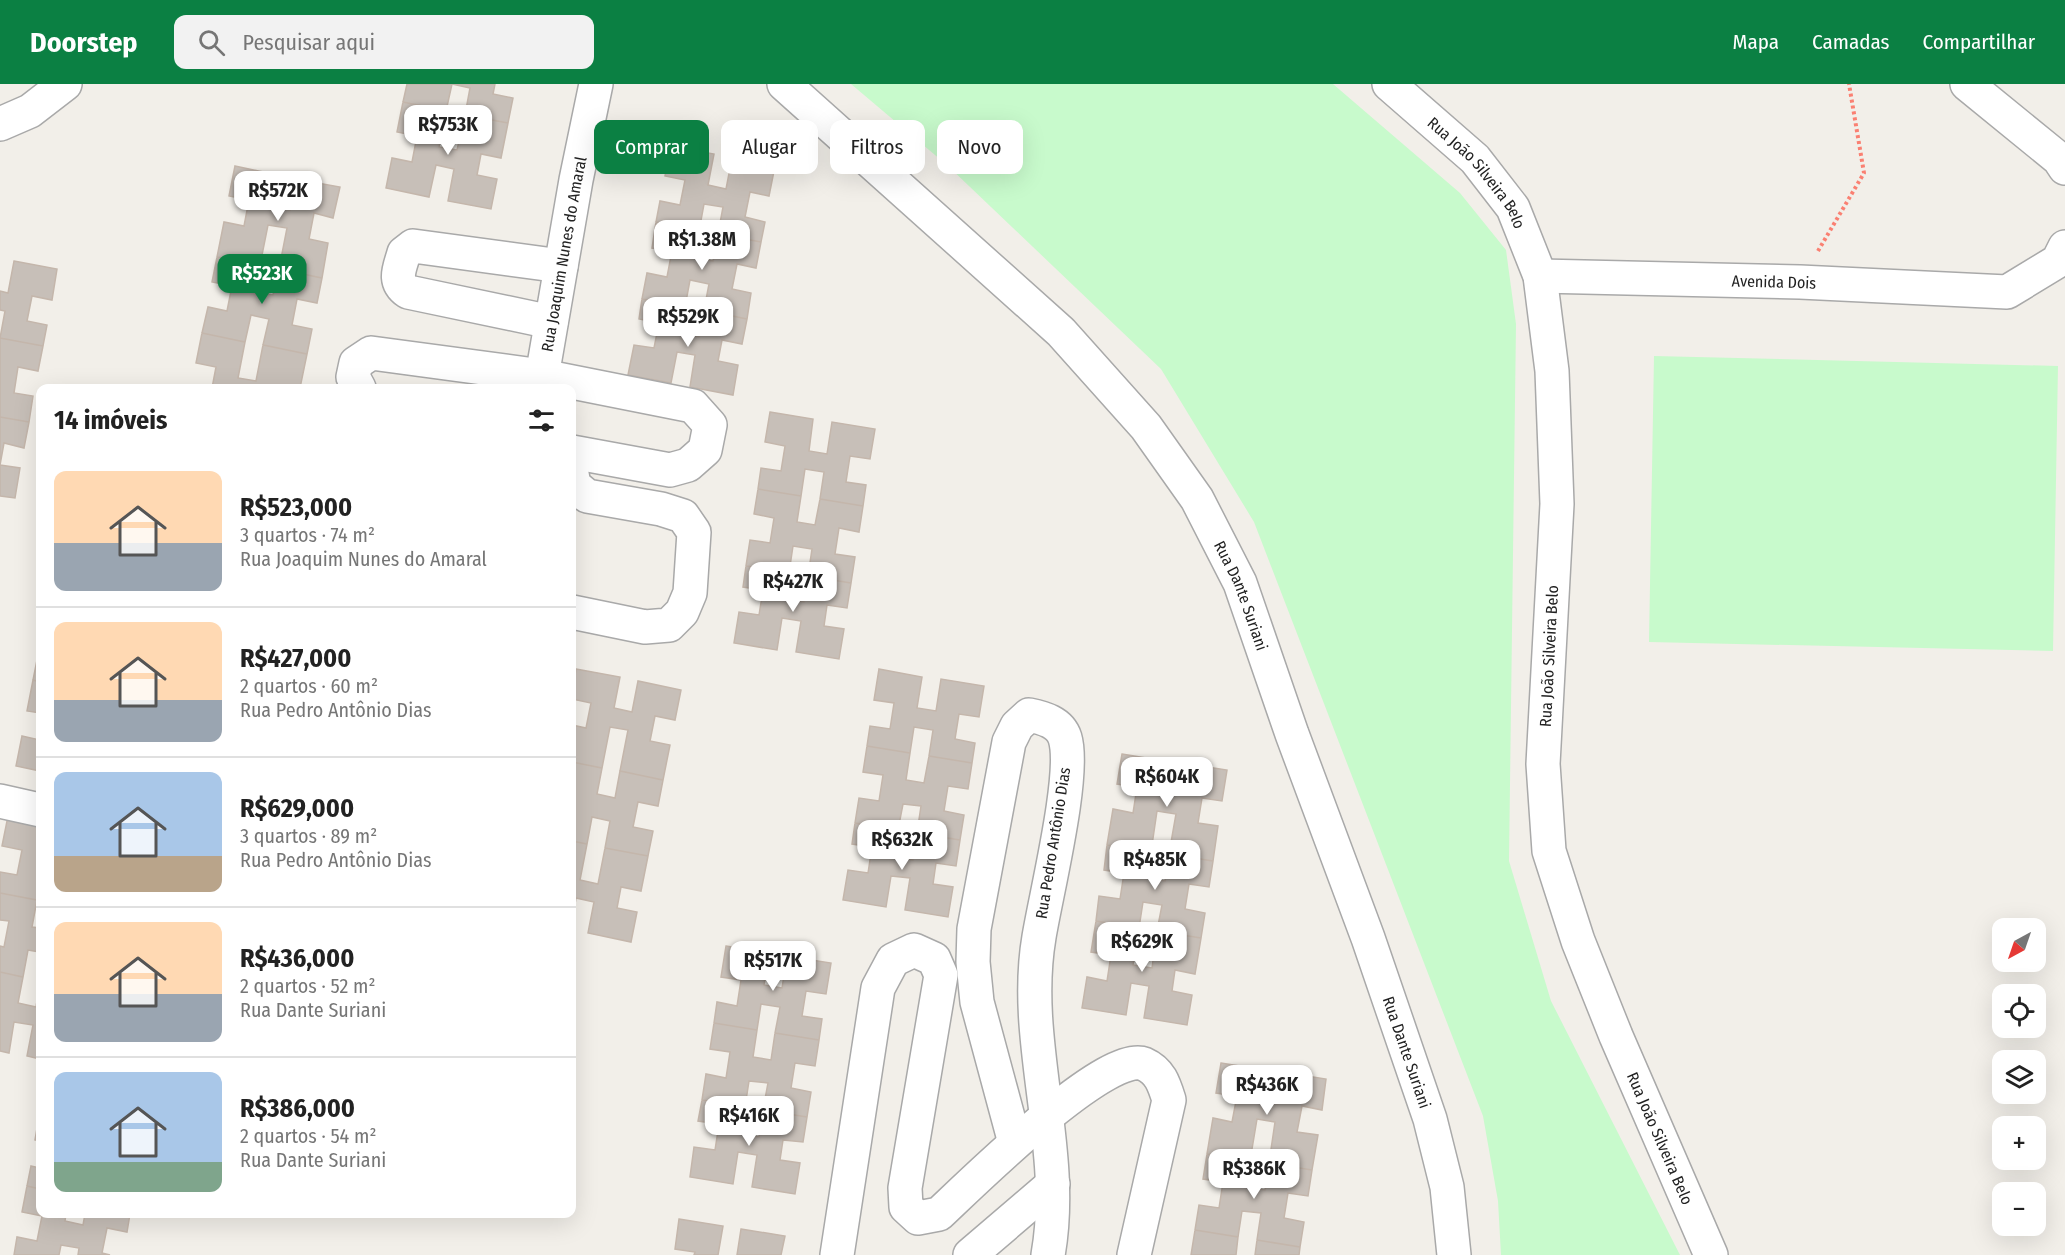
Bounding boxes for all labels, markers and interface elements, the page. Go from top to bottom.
search box [174,15,594,69]
text: Doorstep [30,26,138,59]
icon: search [195,26,228,59]
text: Pesquisar aqui [243,29,375,56]
text: Mapa [1733,29,1779,55]
text: Camadas [1812,29,1890,55]
text: Compartilhar [1923,29,2035,55]
pin: R$753K [399,105,497,156]
text: R$753K [418,112,478,136]
street label: Rua João Silveira Belo [1424,113,1530,231]
chip: Comprar [594,120,709,174]
chip: Alugar [721,120,818,174]
chip: Filtros [830,120,925,174]
chip: Novo [937,120,1023,174]
street label: Rua Joaquim Nunes do Amaral [537,155,590,353]
pin: R$572K [229,171,327,222]
text: R$572K [248,178,308,202]
pin: R$1.38M [647,220,757,271]
text: R$1.38M [668,227,736,251]
pin: R$523K [213,254,311,305]
text: R$523K [232,261,292,285]
street label: Avenida Dois [1731,271,1817,292]
pin: R$529K [639,297,737,348]
text: R$529K [657,304,719,328]
icon: filters [525,404,558,437]
text: 14 imóveis [54,405,167,436]
text: R$523,000 [240,492,352,523]
icon: home [102,495,174,567]
text: 3 quartos · 74 m² [240,523,375,547]
street label: Rua Dante Suriani [1210,537,1272,653]
text: Rua Joaquim Nunes do Amaral [240,547,487,571]
pin: R$427K [744,562,842,613]
text: R$427K [763,569,823,593]
street label: Rua João Silveira Belo [1536,584,1562,728]
text: R$427,000 [240,643,352,674]
icon: home [102,646,174,718]
text: 2 quartos · 60 m² [240,674,378,698]
text: Rua Pedro Antônio Dias [240,698,431,722]
pin: R$604K [1118,757,1216,808]
text: R$604K [1135,764,1199,788]
street label: Rua Pedro Antônio Dias [1032,766,1074,920]
text: R$629,000 [240,793,354,824]
icon: home [102,796,174,868]
pin: R$632K [853,820,951,871]
text: 3 quartos · 89 m² [240,824,377,848]
text: R$632K [871,827,933,851]
pin: R$485K [1106,840,1204,891]
text: R$485K [1123,847,1187,871]
text: Rua Pedro Antônio Dias [240,848,431,872]
north arrow [1992,918,2046,972]
map controls [1992,918,2046,1236]
pin: R$629K [1093,922,1191,973]
text: R$629K [1111,929,1173,953]
pin: R$517K [724,941,822,992]
text: R$436,000 [240,943,354,974]
icon: home [102,946,174,1018]
text: R$517K [744,948,802,972]
text: 2 quartos · 52 m² [240,974,375,998]
button: locate [1992,984,2046,1038]
street label: Rua Dante Suriani [1379,994,1435,1111]
text: Rua Dante Suriani [240,998,386,1022]
button: layers [1992,1050,2046,1104]
pin: R$436K [1218,1065,1316,1116]
street label: Rua João Silveira Belo [1623,1069,1697,1207]
text: R$436K [1236,1072,1298,1096]
text: R$386,000 [240,1093,355,1124]
icon: home [102,1096,174,1168]
pin: R$416K [700,1096,798,1147]
text: R$416K [719,1103,779,1127]
button: + [1992,1116,2046,1170]
text: 2 quartos · 54 m² [240,1124,377,1148]
text: Rua Dante Suriani [240,1148,386,1172]
pin: R$386K [1205,1149,1303,1200]
text: R$386K [1222,1156,1286,1180]
button: − [1992,1182,2046,1236]

